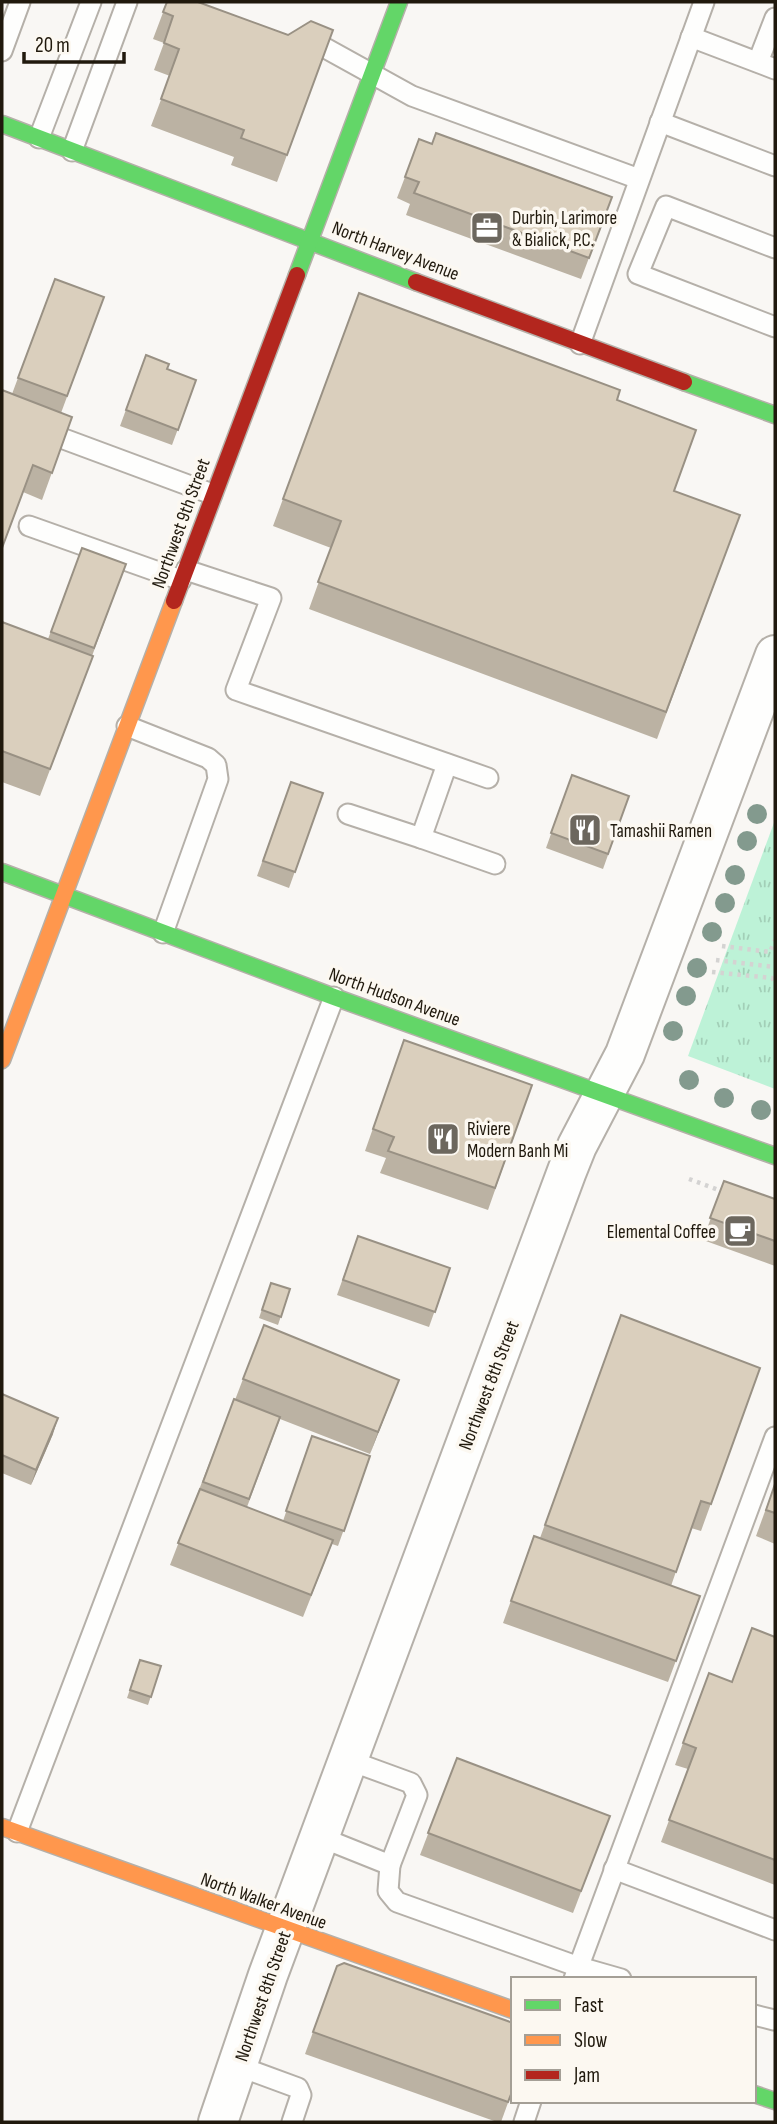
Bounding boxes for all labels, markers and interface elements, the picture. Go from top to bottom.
scale bar [24,21,124,65]
text: 20 m [35,33,70,58]
place label: Durbin, Larimore & Bialick, P.C. [512,207,617,252]
office icon: Durbin, Larimore & Bialick, P.C. [468,209,506,247]
street label: North Harvey Avenue [329,217,462,286]
street label: Northwest 9th Street [147,455,216,592]
restaurant icon: Tamashii Ramen [566,811,604,849]
place label: Tamashii Ramen [610,820,712,843]
street label: North Hudson Avenue [326,963,463,1032]
place label: Riviere Modern Banh Mi [467,1118,568,1163]
restaurant icon: Riviere Modern Banh Mi [424,1120,462,1158]
cafe icon: Elemental Coffee [721,1212,759,1250]
place label: Elemental Coffee [607,1221,716,1244]
street label: Northwest 8th Street [454,1318,525,1453]
street label: North Walker Avenue [197,1868,330,1935]
street label: Northwest 8th Street [230,1928,297,2065]
legend [511,1977,756,2103]
text: Fast [574,1993,604,2018]
text: Slow [574,2028,608,2053]
text: Jam [573,2063,600,2088]

